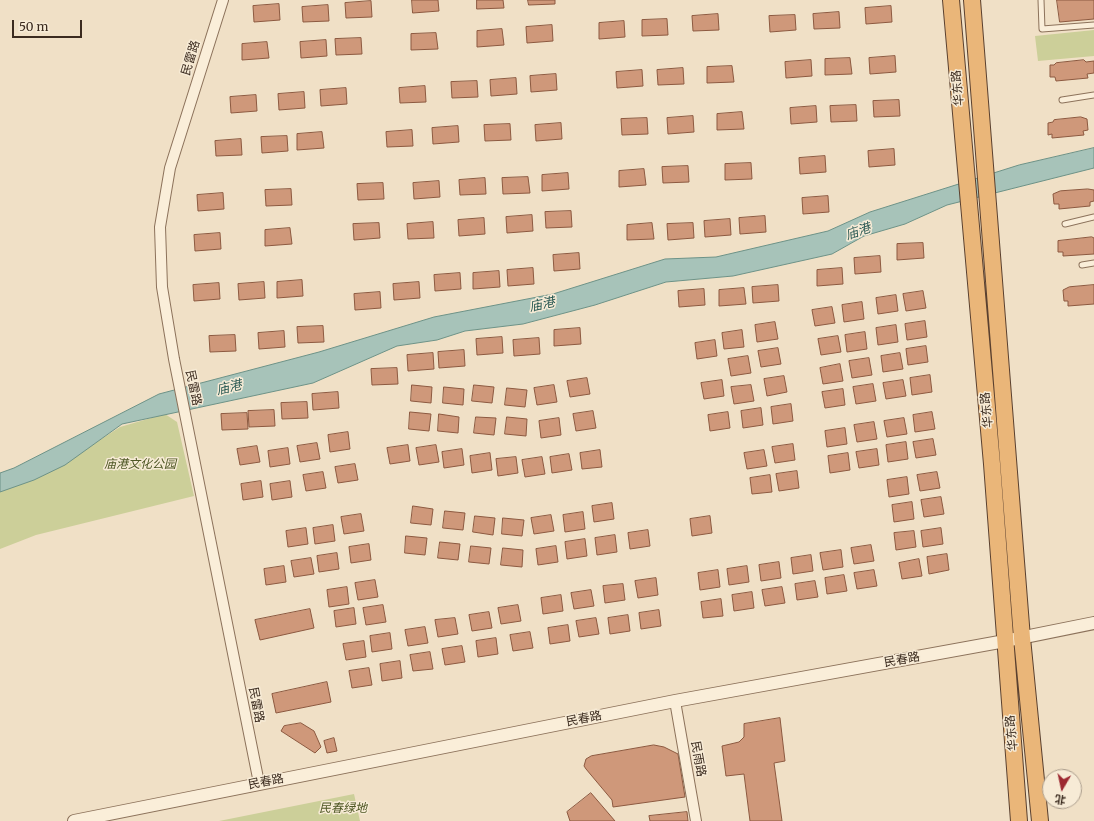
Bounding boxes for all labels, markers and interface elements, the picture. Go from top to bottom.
scale bar [14,12,84,38]
text: 50 m [19,19,48,34]
street label: 民雷路 [179,39,203,77]
street label: 华东路 [949,69,967,107]
water label: 庙港 [843,220,873,244]
water label: 庙港 [528,295,556,315]
street label: 民雷路 [182,369,204,407]
water label: 庙港 [215,377,243,399]
street label: 华东路 [978,391,996,429]
park label: 庙港文化公园 [104,458,176,472]
street label: 民春路 [883,650,921,670]
street label: 民雷路 [245,686,267,724]
street label: 民春路 [565,708,603,730]
street label: 华东路 [1003,714,1021,752]
street label: 民雨路 [688,740,708,778]
north arrow [1042,769,1082,809]
street label: 民春路 [247,771,285,793]
text: 北 [1054,792,1067,808]
park label: 民春绿地 [319,802,367,816]

